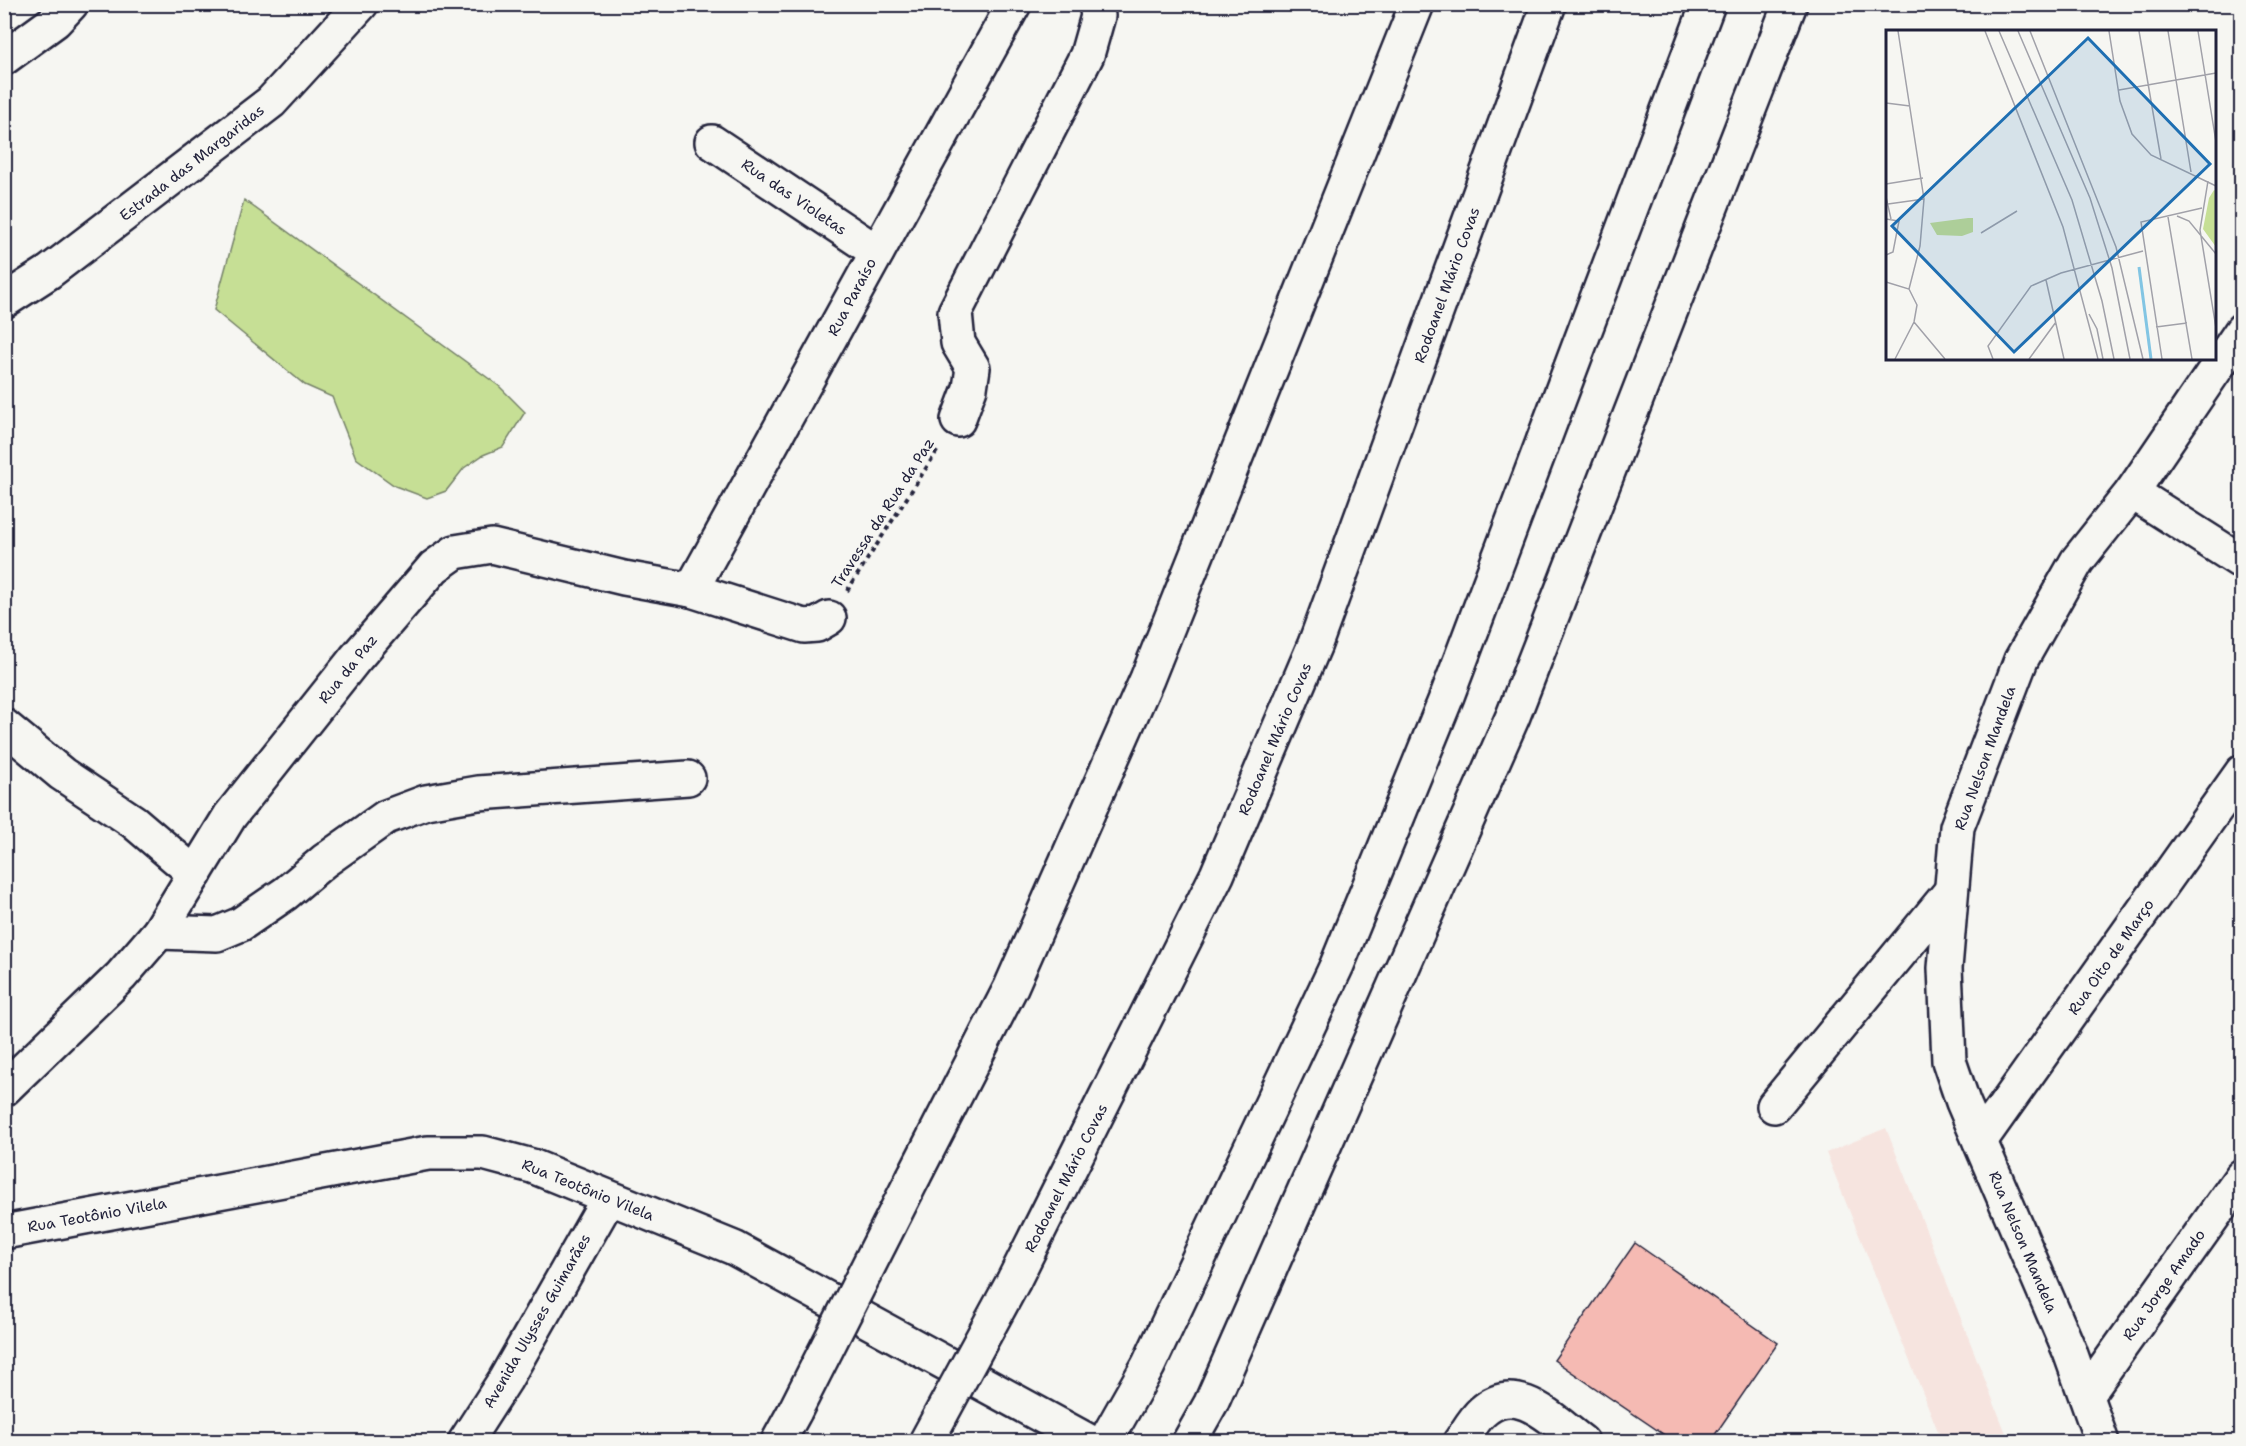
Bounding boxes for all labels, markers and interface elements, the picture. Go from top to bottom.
inset map [1886,30,2216,360]
street label: Estrada das Margaridas [116,100,268,226]
street label: Rua das Violetas [737,154,851,240]
street label: Rodoanel Mário Covas [1409,204,1485,366]
street label: Rua Paraíso [823,255,881,339]
street label: Travessa da Rua da Paz [827,434,939,592]
street label: Rua da Paz [314,630,382,708]
street label: Rodoanel Mário Covas [1234,659,1316,819]
street label: Rua Nelson Mandela [1950,683,2021,833]
street label: Rua Oito de Março [2063,895,2159,1019]
street label: Rodoanel Mário Covas [1020,1100,1112,1256]
street label: Rua Teotônio Vilela [519,1154,658,1226]
street label: Rua Nelson Mandela [1984,1168,2062,1317]
street label: Rua Teotônio Vilela [26,1193,169,1237]
street label: Rua Jorge Amado [2118,1226,2210,1344]
street label: Avenida Ulysses Guimarães [479,1230,595,1412]

